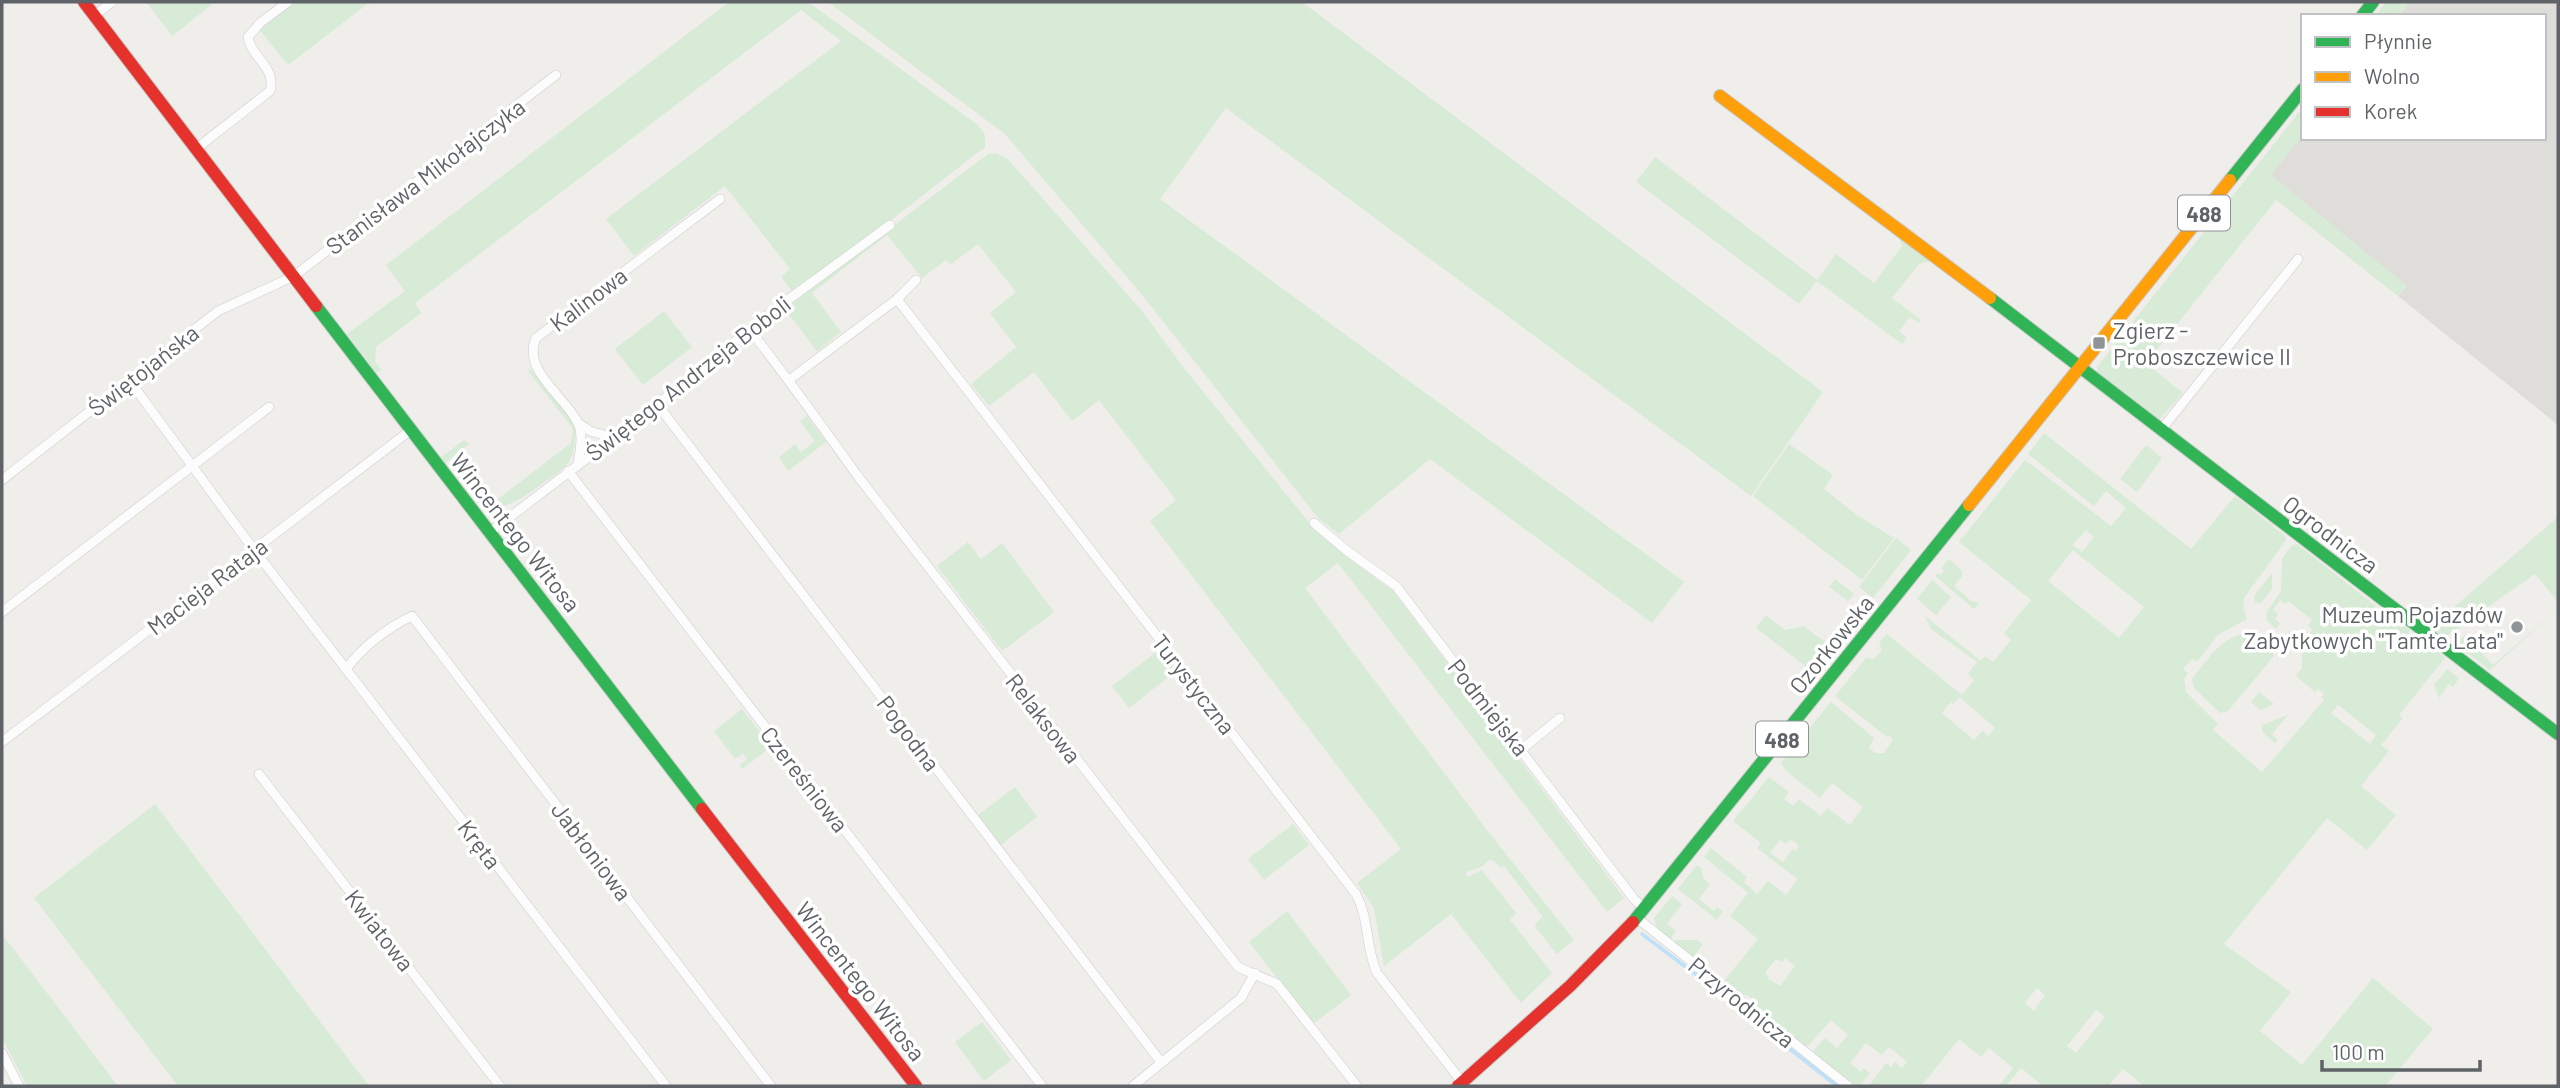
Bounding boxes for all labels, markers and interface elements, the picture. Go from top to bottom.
legend [2301,14,2546,140]
text: Płynnie [2364,28,2432,53]
text: Wolno [2364,63,2420,88]
street label: Stanisława Mikołajczyka [320,92,530,260]
text: Korek [2364,98,2417,123]
road number: 488 [2178,196,2230,230]
street label: Kalinowa [544,261,632,337]
street label: Świętego Andrzeja Boboli [580,289,796,467]
place label: Zgierz - Proboszczewice II [2113,316,2291,370]
street label: Świętojańska [82,318,204,422]
marker: Zgierz - Proboszczewice II [2091,335,2107,351]
street label: Wincentego Witosa [445,447,587,617]
street label: Ogrodnicza [2278,489,2384,579]
street label: Macieja Rataja [141,532,273,640]
street label: Ozorkowska [1783,589,1879,699]
place label: Muzeum Pojazdów Zabytkowych "Tamte Lata" [2244,600,2503,654]
marker: Muzeum Pojazdów Zabytkowych "Tamte Lata" [2509,619,2525,635]
street label: Turystyczna [1146,628,1242,740]
street label: Podmiejska [1442,653,1536,761]
street label: Relaksowa [1000,668,1088,768]
street label: Pogodna [872,690,946,776]
street label: Czereśniowa [755,721,855,837]
road number: 488 [1756,722,1808,756]
street label: Jabłoniowa [546,796,638,906]
street label: Kręta [452,814,508,874]
street label: Kwiatowa [339,884,421,976]
street label: Wincentego Witosa [790,896,932,1066]
street label: Przyrodnicza [1683,951,1801,1053]
scale bar [2322,1028,2480,1072]
text: 100 m [2332,1039,2385,1064]

